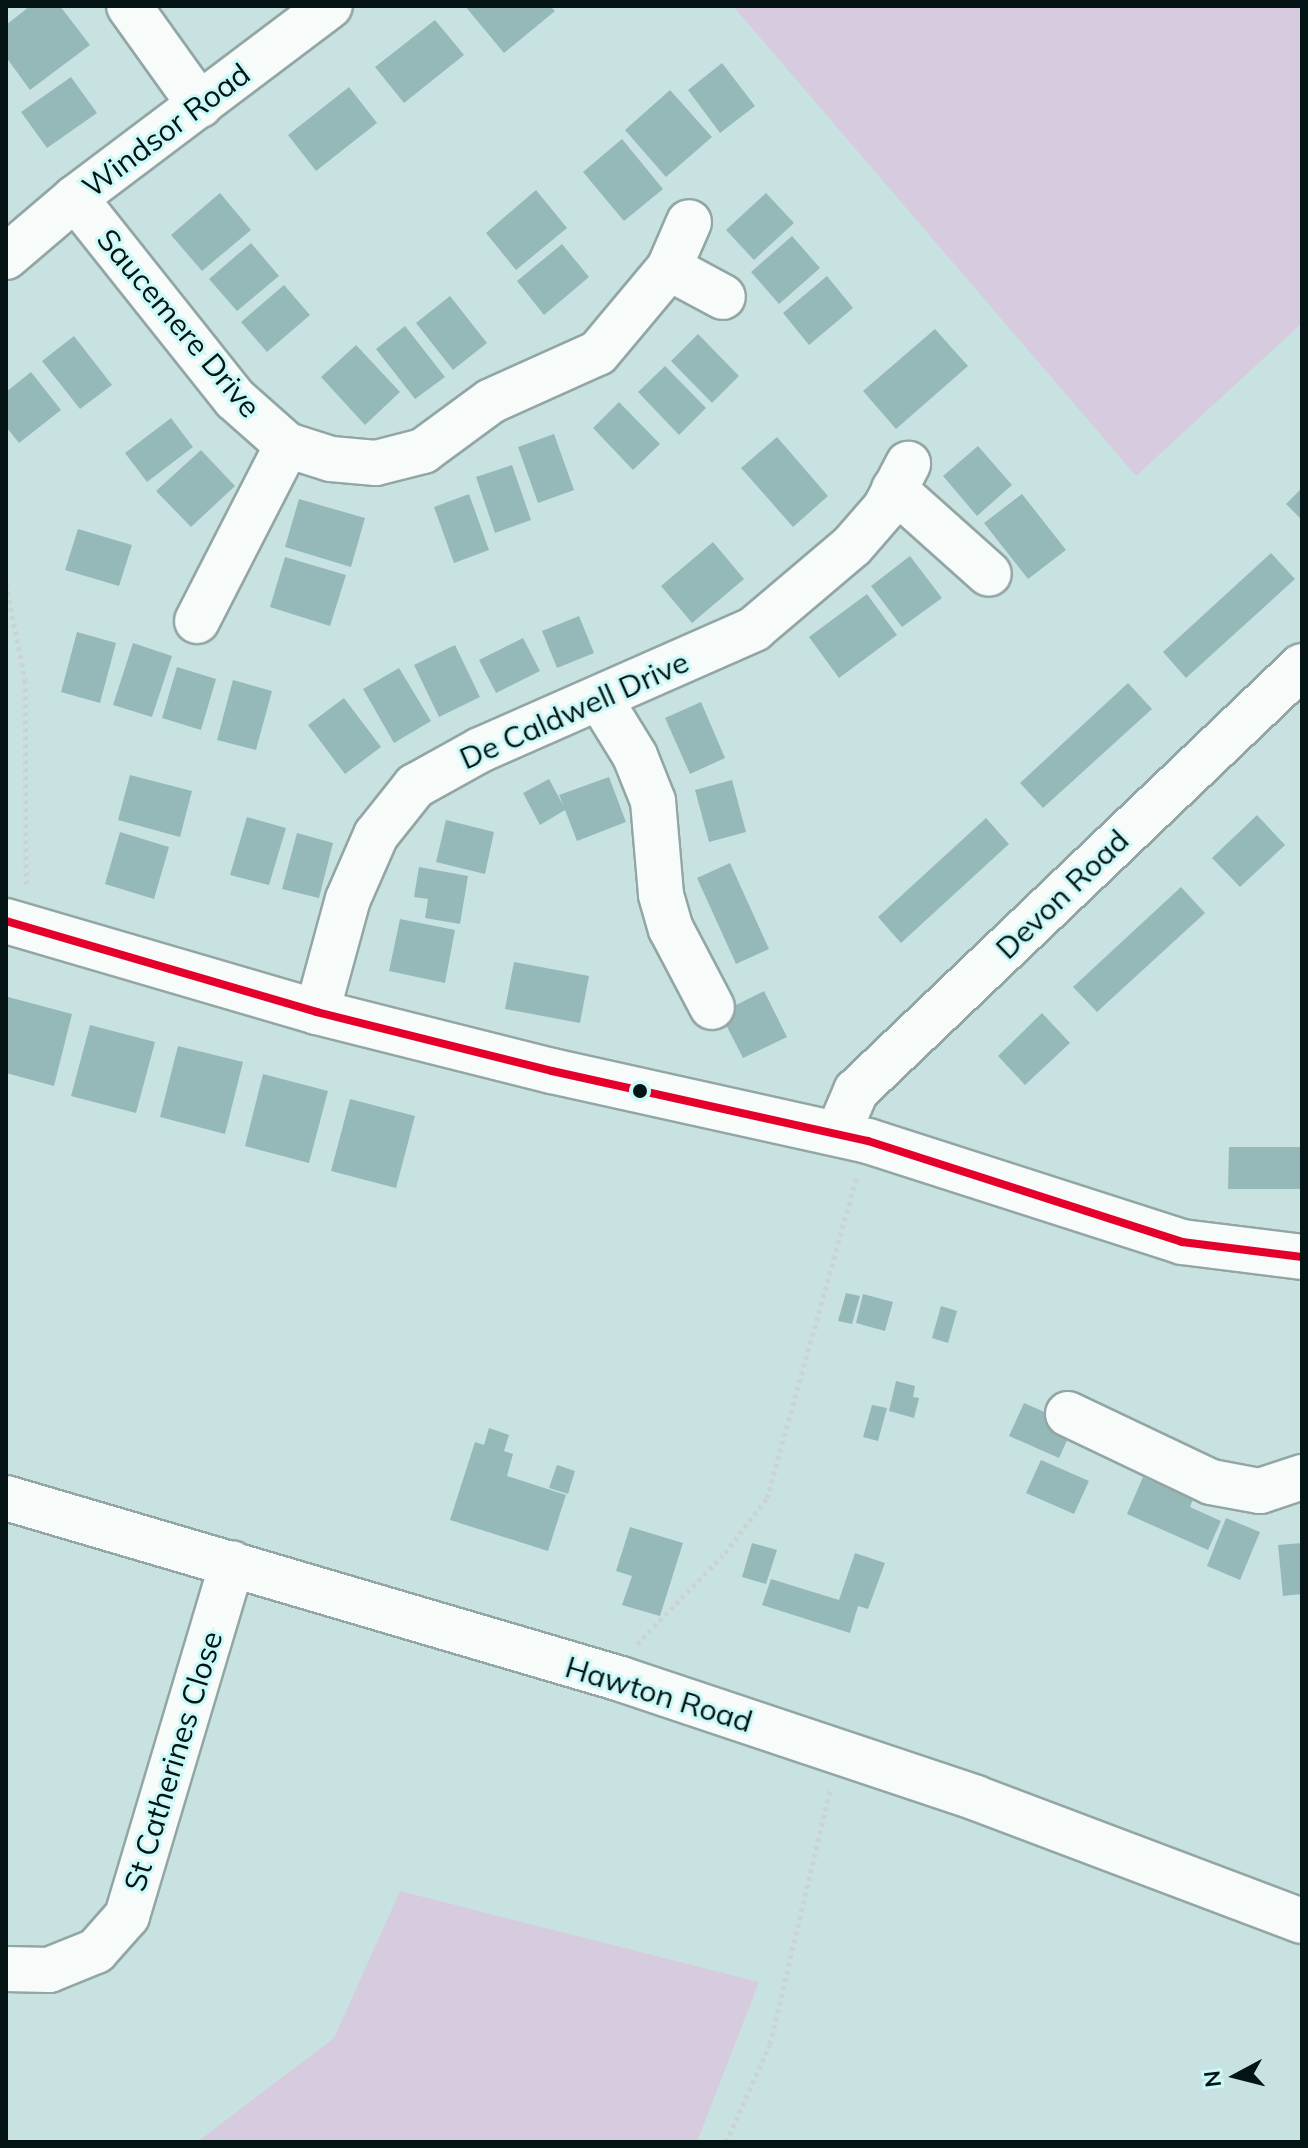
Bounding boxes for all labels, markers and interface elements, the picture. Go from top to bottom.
street label: Windsor Road [75,55,257,205]
street label: Saucemere Drive [90,221,268,425]
street label: De Caldwell Drive [454,643,694,777]
street label: Devon Road [988,822,1136,966]
unlabelled marker [632,1083,648,1099]
street label: St Catherines Close [116,1627,230,1895]
street label: Hawton Road [561,1648,757,1740]
north arrow [1196,2036,1276,2116]
text: N [1197,2069,1227,2089]

